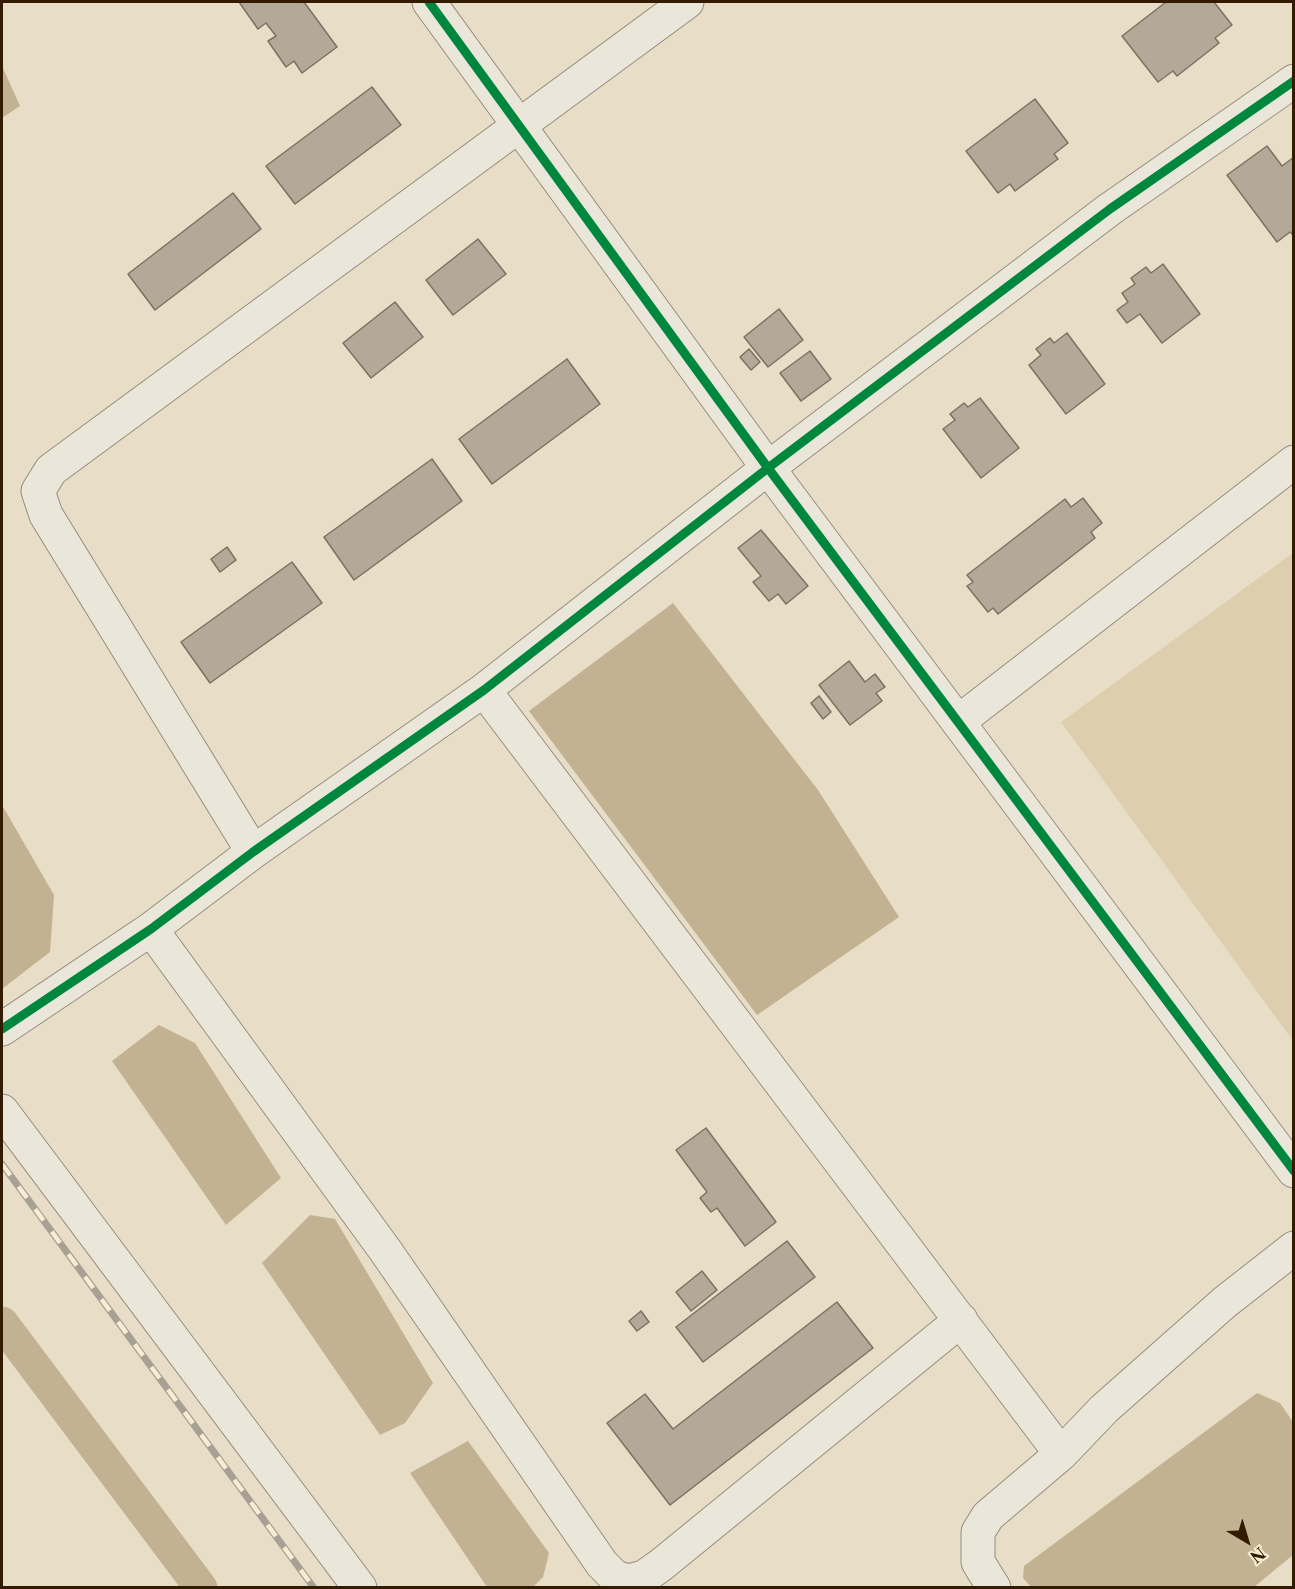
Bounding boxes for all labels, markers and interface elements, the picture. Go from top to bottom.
north arrow [1217,1511,1277,1571]
text: N [1246,1543,1270,1567]

